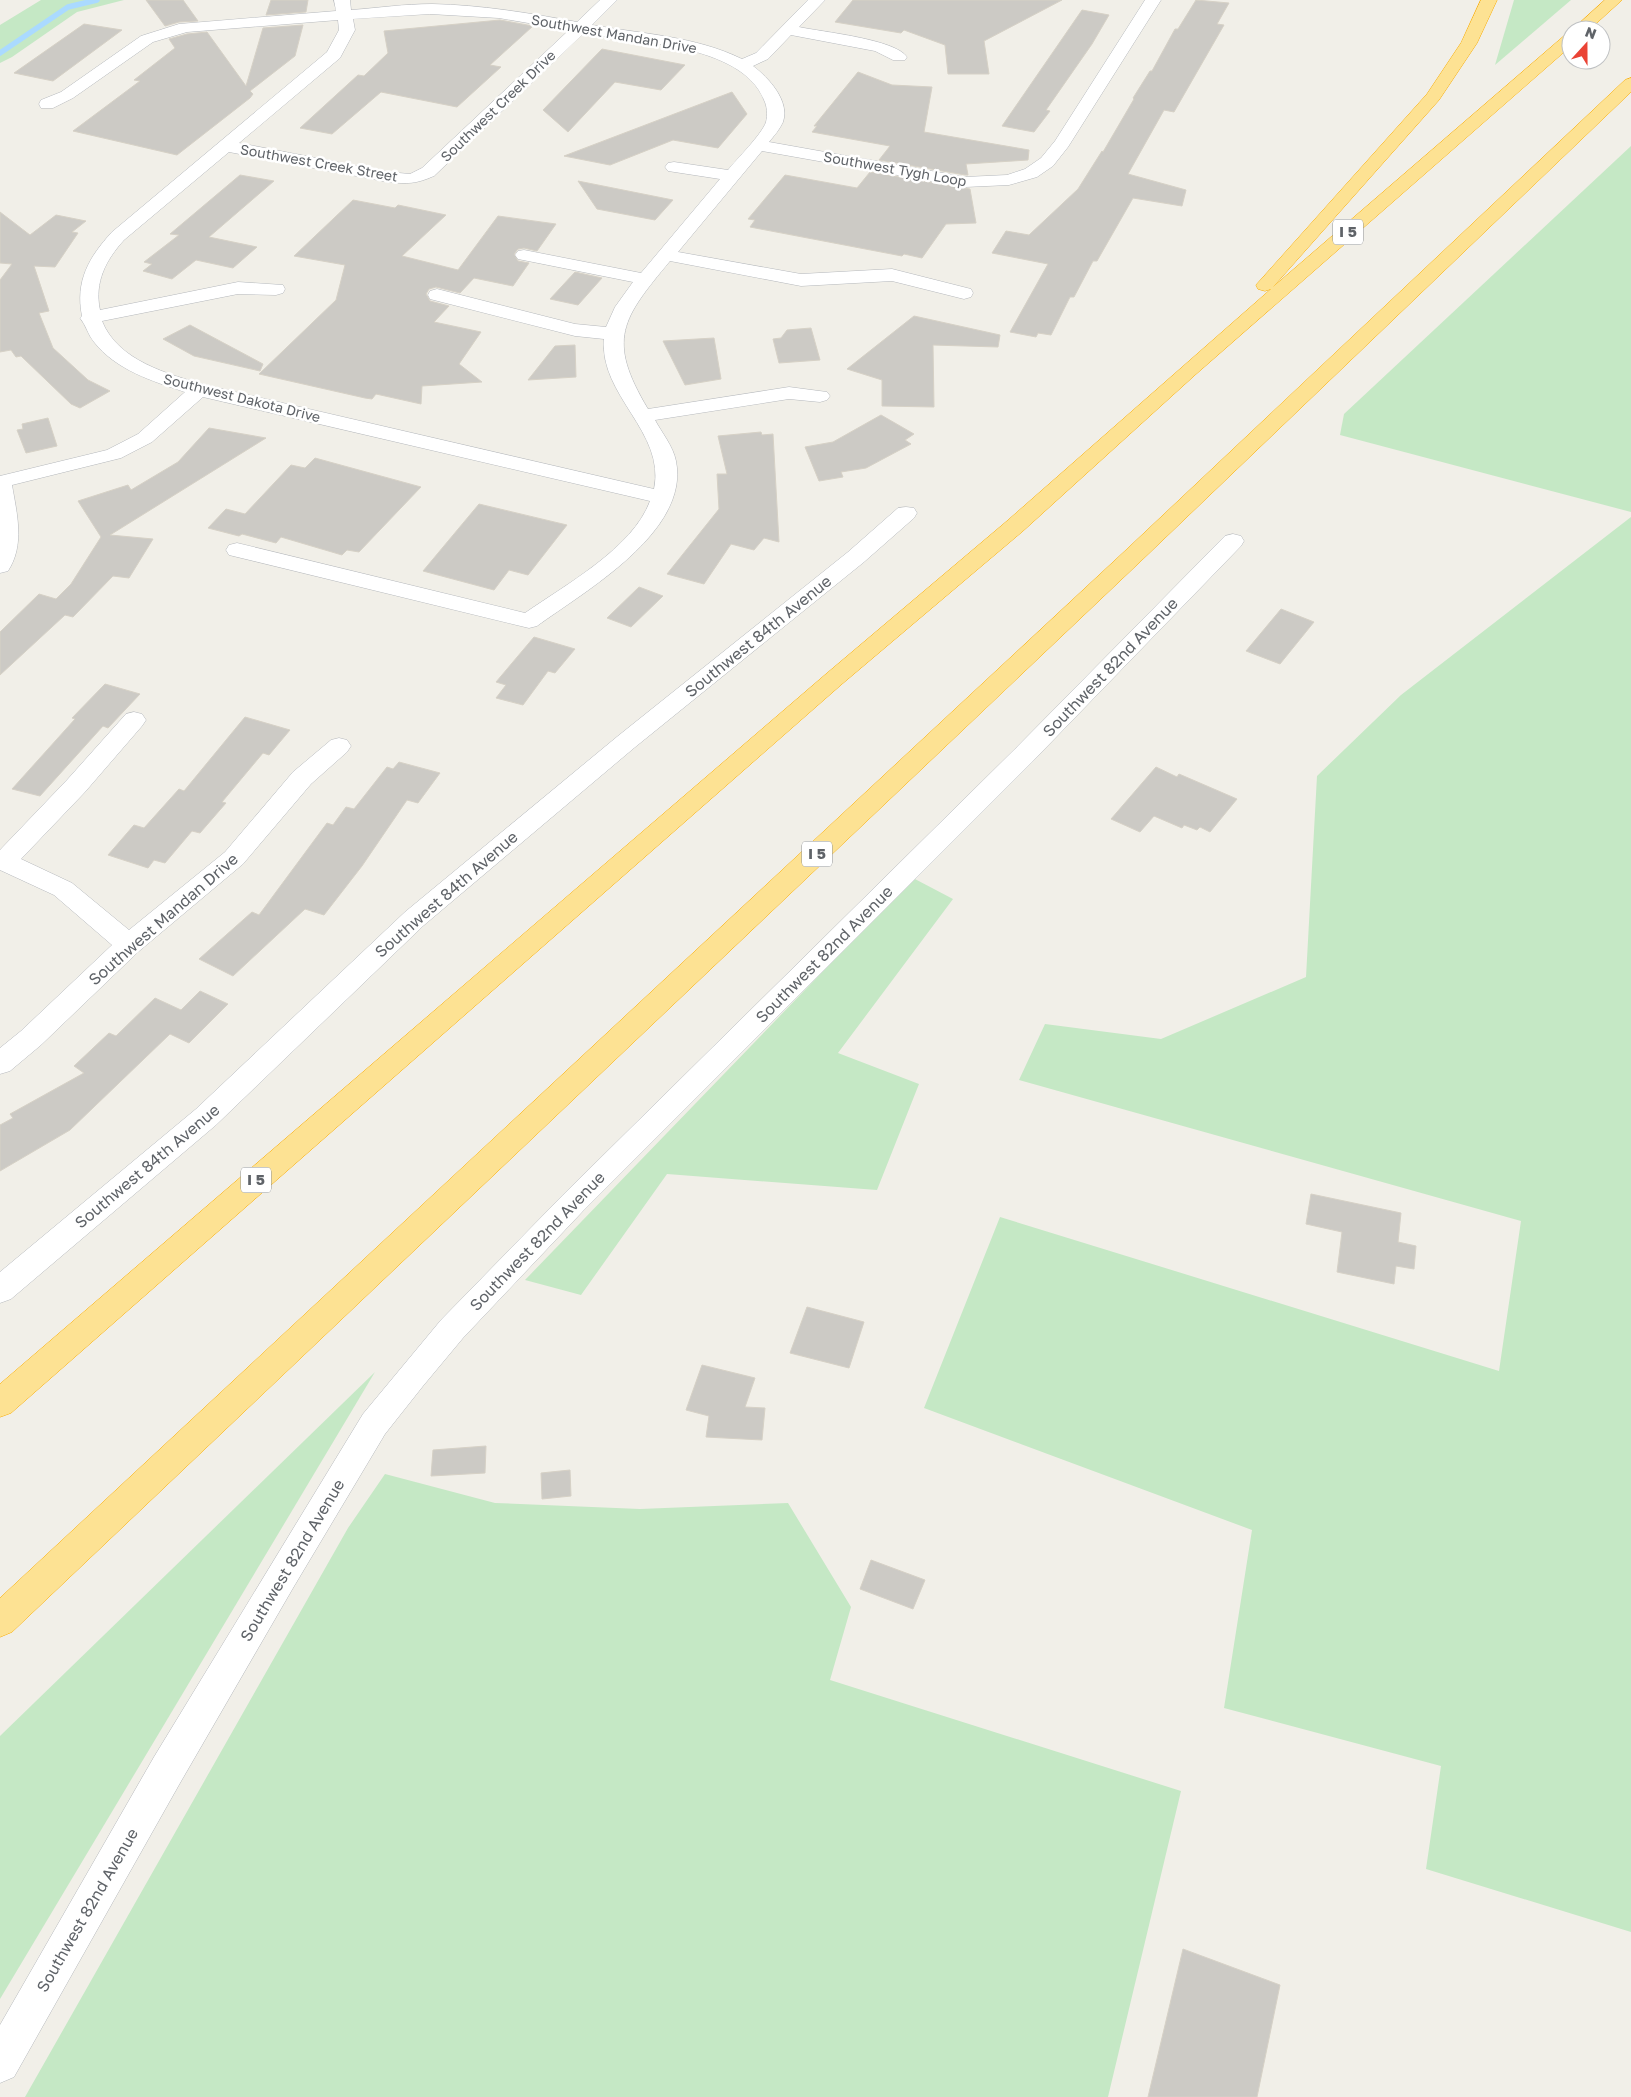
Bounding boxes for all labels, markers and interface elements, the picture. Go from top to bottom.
street label: Southwest Mandan Drive [530,11,698,56]
north arrow [1561,20,1611,70]
text: N [1583,23,1599,42]
street label: Southwest Creek Drive [437,46,559,165]
street label: Southwest Creek Street [239,140,399,185]
street label: Southwest Tygh Loop [822,148,968,189]
road number: I 5 [1333,220,1363,244]
street label: Southwest Dakota Drive [162,370,322,425]
street label: Southwest 84th Avenue [681,571,835,701]
street label: Southwest 82nd Avenue [1038,593,1182,741]
street label: Southwest 84th Avenue [370,826,522,962]
road number: I 5 [802,842,832,866]
street label: Southwest Mandan Drive [84,849,242,989]
street label: Southwest 82nd Avenue [751,881,897,1027]
street label: Southwest 84th Avenue [71,1100,223,1232]
street label: Southwest 82nd Avenue [465,1167,609,1315]
road number: I 5 [241,1168,271,1192]
street label: Southwest 82nd Avenue [236,1475,348,1645]
street label: Southwest 82nd Avenue [32,1825,142,1995]

